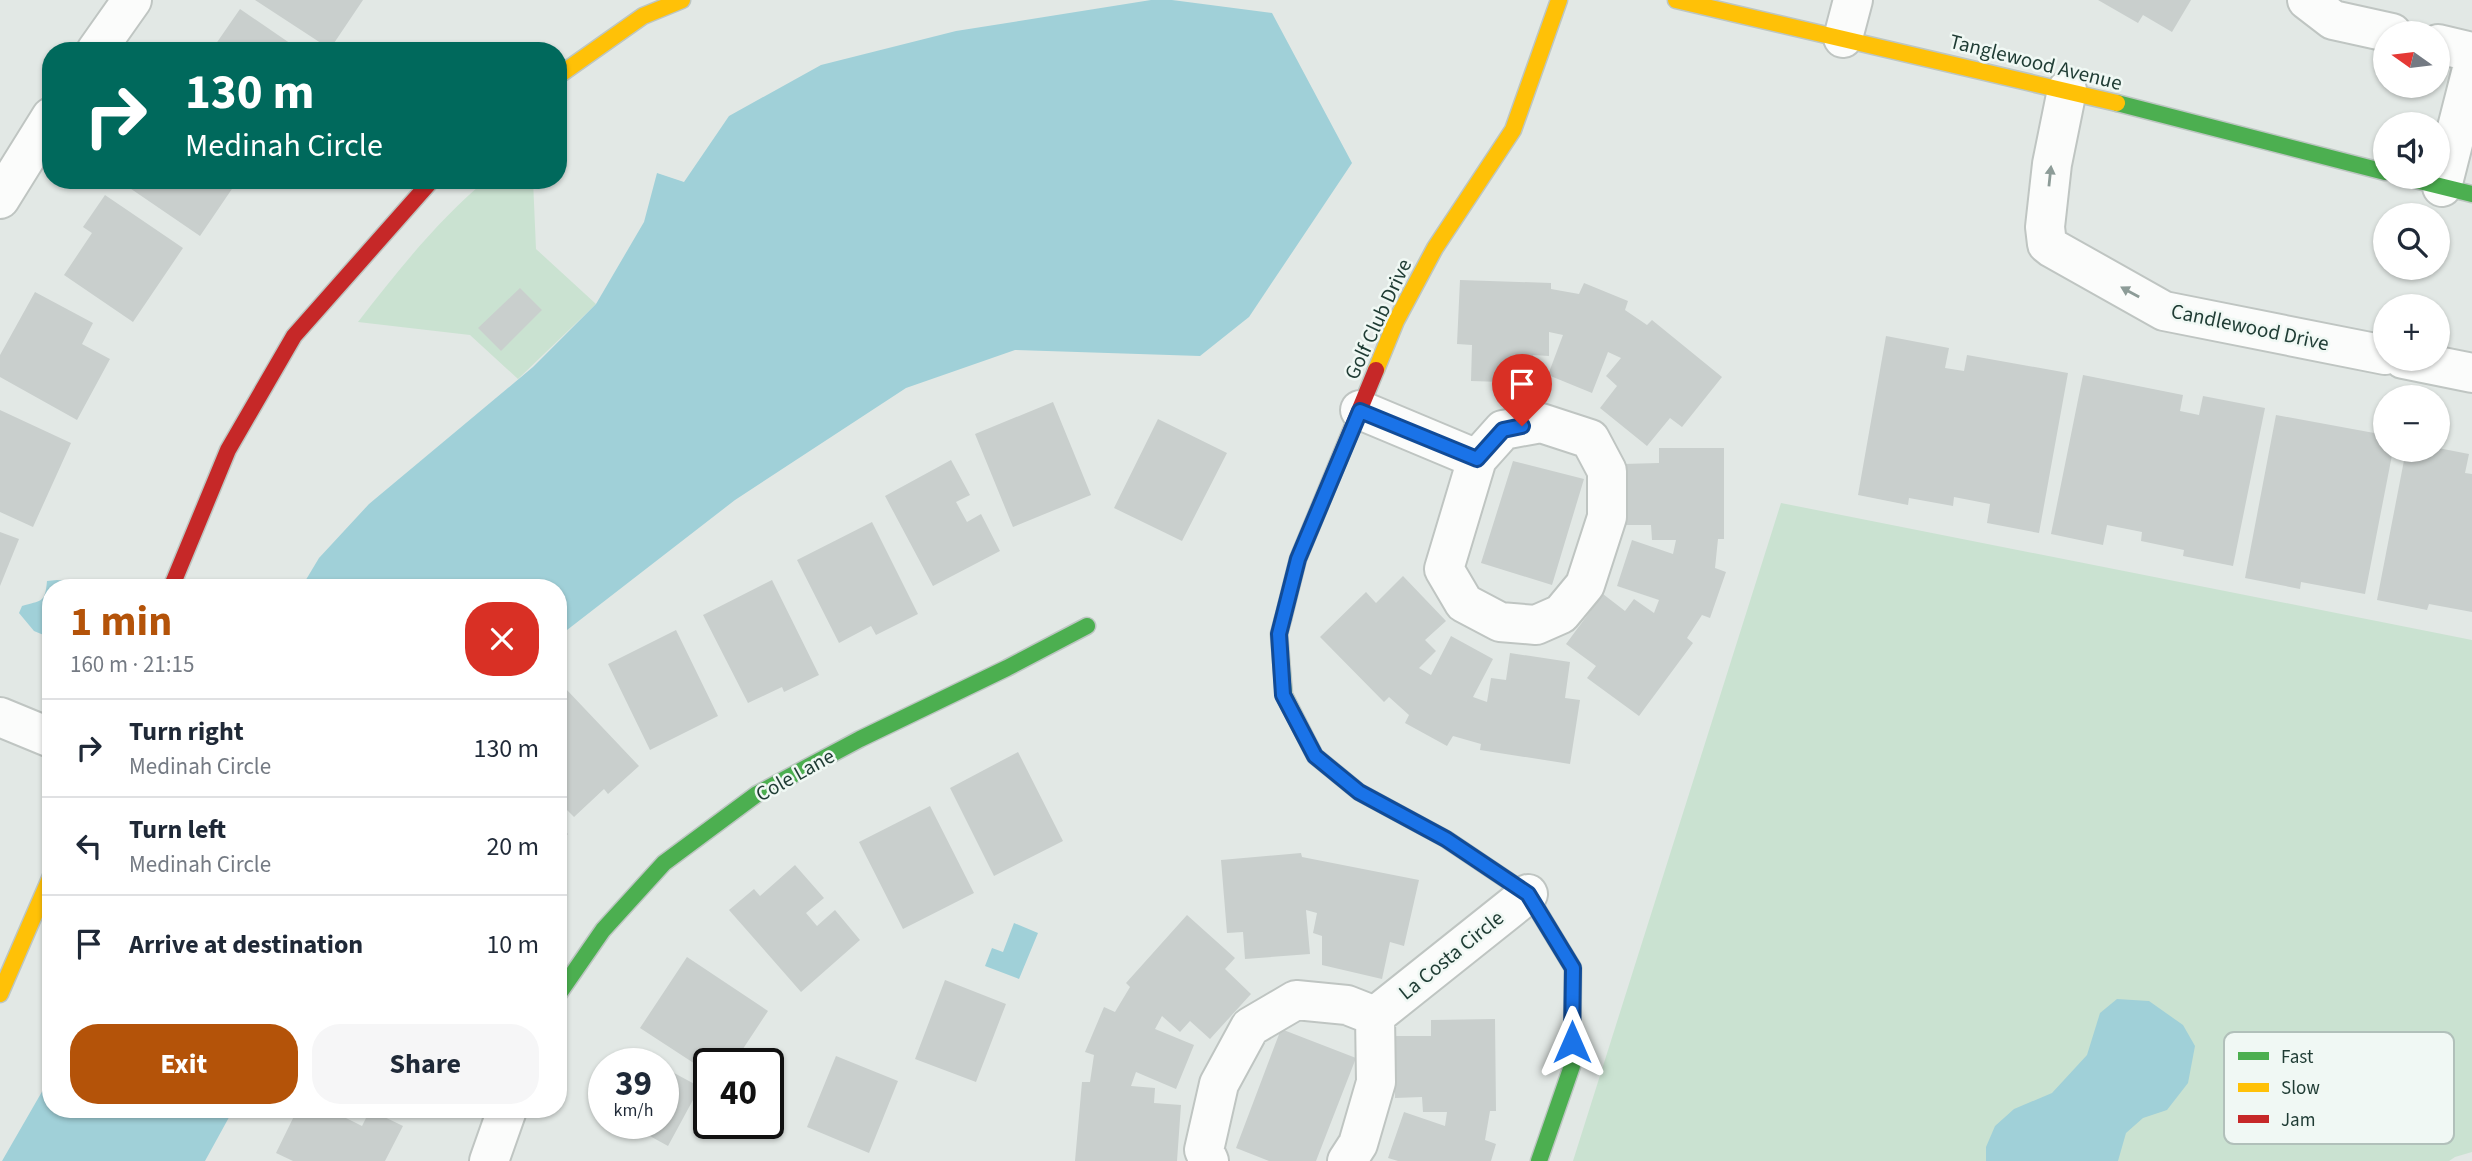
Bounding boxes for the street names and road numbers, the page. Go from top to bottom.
street label: Tanglewood Avenue [1947,26,2125,98]
street label: Golf Club Drive [1337,254,1419,384]
street label: Candlewood Drive [2168,296,2332,358]
street label: Cole Lane [750,741,840,809]
street label: La Costa Circle [1392,903,1510,1007]

